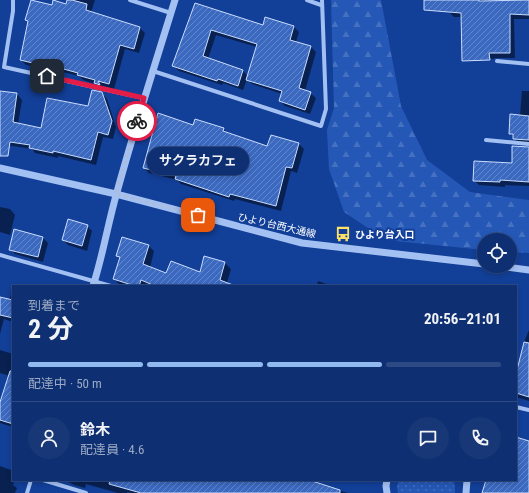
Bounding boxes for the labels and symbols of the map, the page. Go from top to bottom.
pin [30,59,64,93]
courier [117,101,157,141]
callout: サクラカフェ [147,147,249,175]
pin [181,198,215,232]
street label: ひより台西大通線 [237,211,317,240]
bus stop icon: ひより台入口 [334,225,352,243]
place label: ひより台入口 [355,229,415,240]

